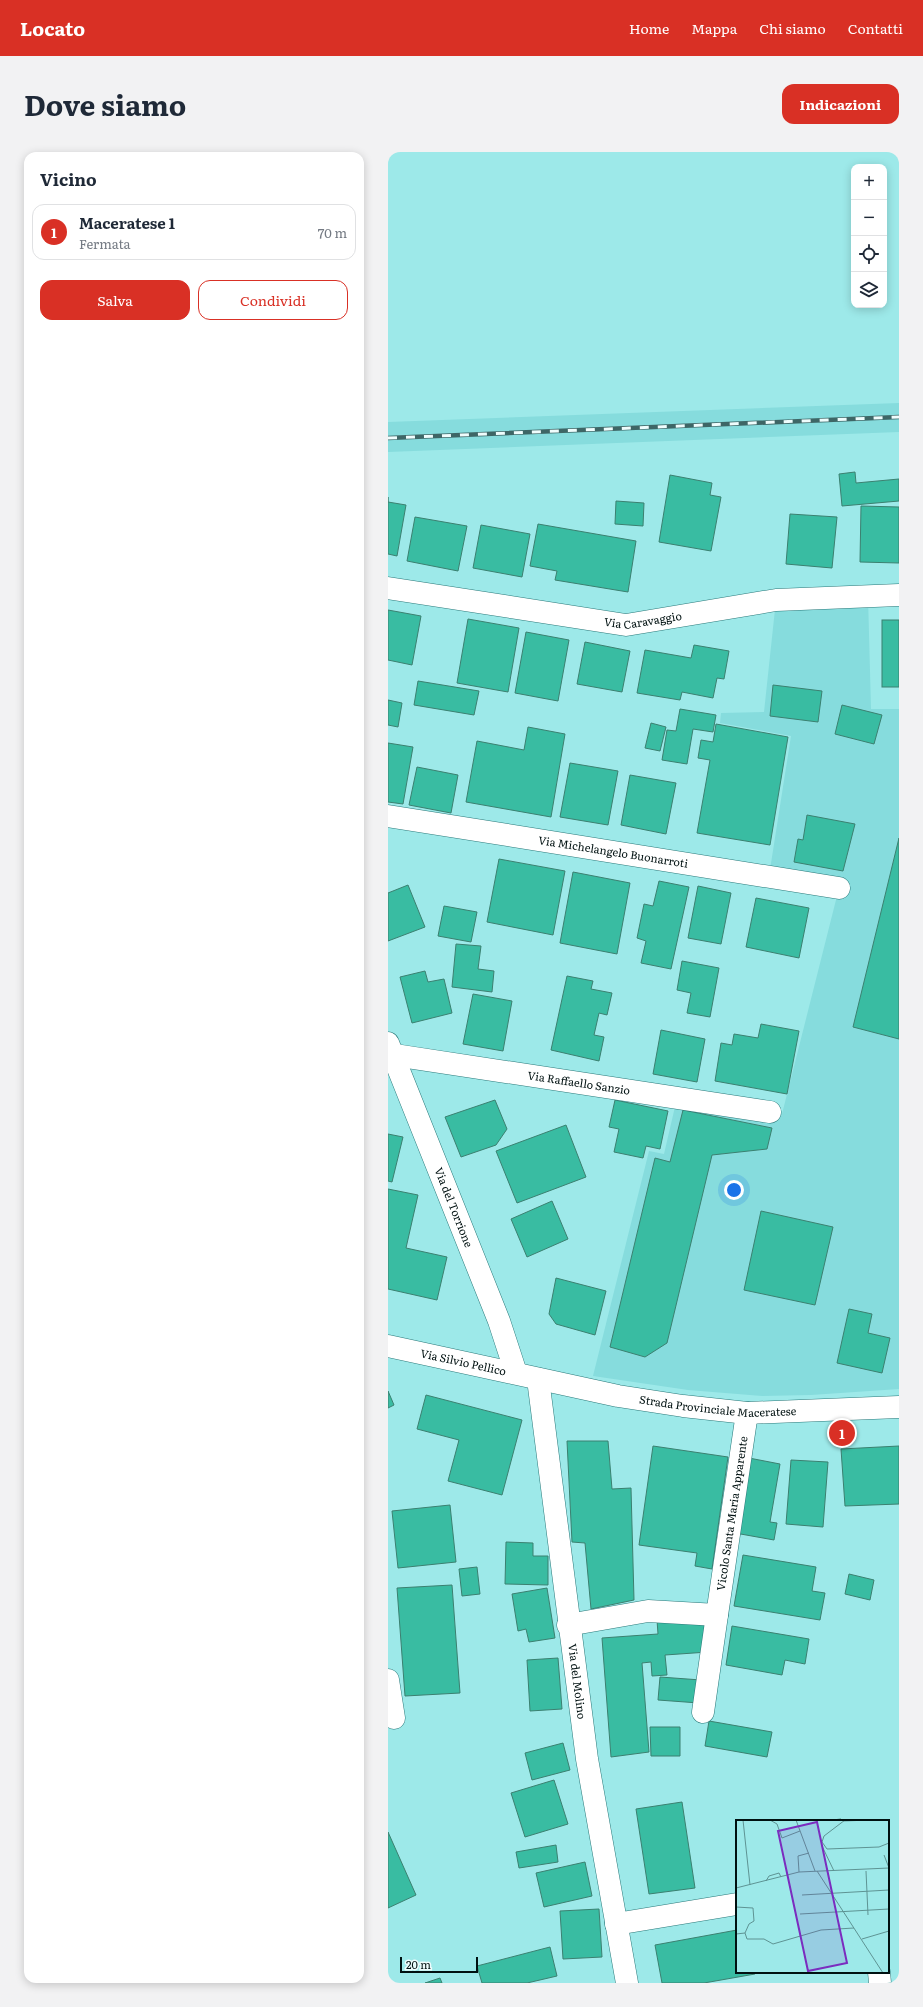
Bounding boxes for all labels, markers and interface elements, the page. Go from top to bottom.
text: Locato [20,14,85,42]
text: Home [629,18,669,38]
text: Mappa [691,18,737,38]
text: Chi siamo [759,18,826,38]
text: Contatti [848,18,903,38]
text: Dove siamo [24,83,186,125]
button: Indicazioni [782,84,899,124]
map controls [851,164,887,308]
button: + [851,164,887,200]
text: Vicino [40,166,97,191]
button: − [851,200,887,236]
text: Maceratese 1 [79,211,175,234]
text: 1 [51,223,57,242]
text: 70 m [318,223,347,242]
text: Fermata [79,234,131,253]
button: locate [851,236,887,272]
button: layers [851,272,887,308]
button: Salva [40,280,190,320]
button: Condividi [198,280,348,320]
street label: Via Caravaggio [603,607,683,632]
street label: Via Michelangelo Buonarroti [537,831,690,871]
street label: Via Raffaello Sanzio [526,1066,631,1098]
street label: Via del Torrione [431,1165,478,1250]
your location [724,1180,744,1200]
street label: Via Silvio Pellico [419,1344,508,1378]
street label: Strada Provinciale Maceratese [638,1390,797,1420]
pin: 1 [829,1418,855,1448]
street label: Vicolo Santa Maria Apparente [712,1435,751,1592]
street label: Via del Molino [565,1643,591,1720]
inset map [736,1820,889,1973]
scale bar [400,1955,478,1974]
text: 20 m [406,1956,431,1972]

